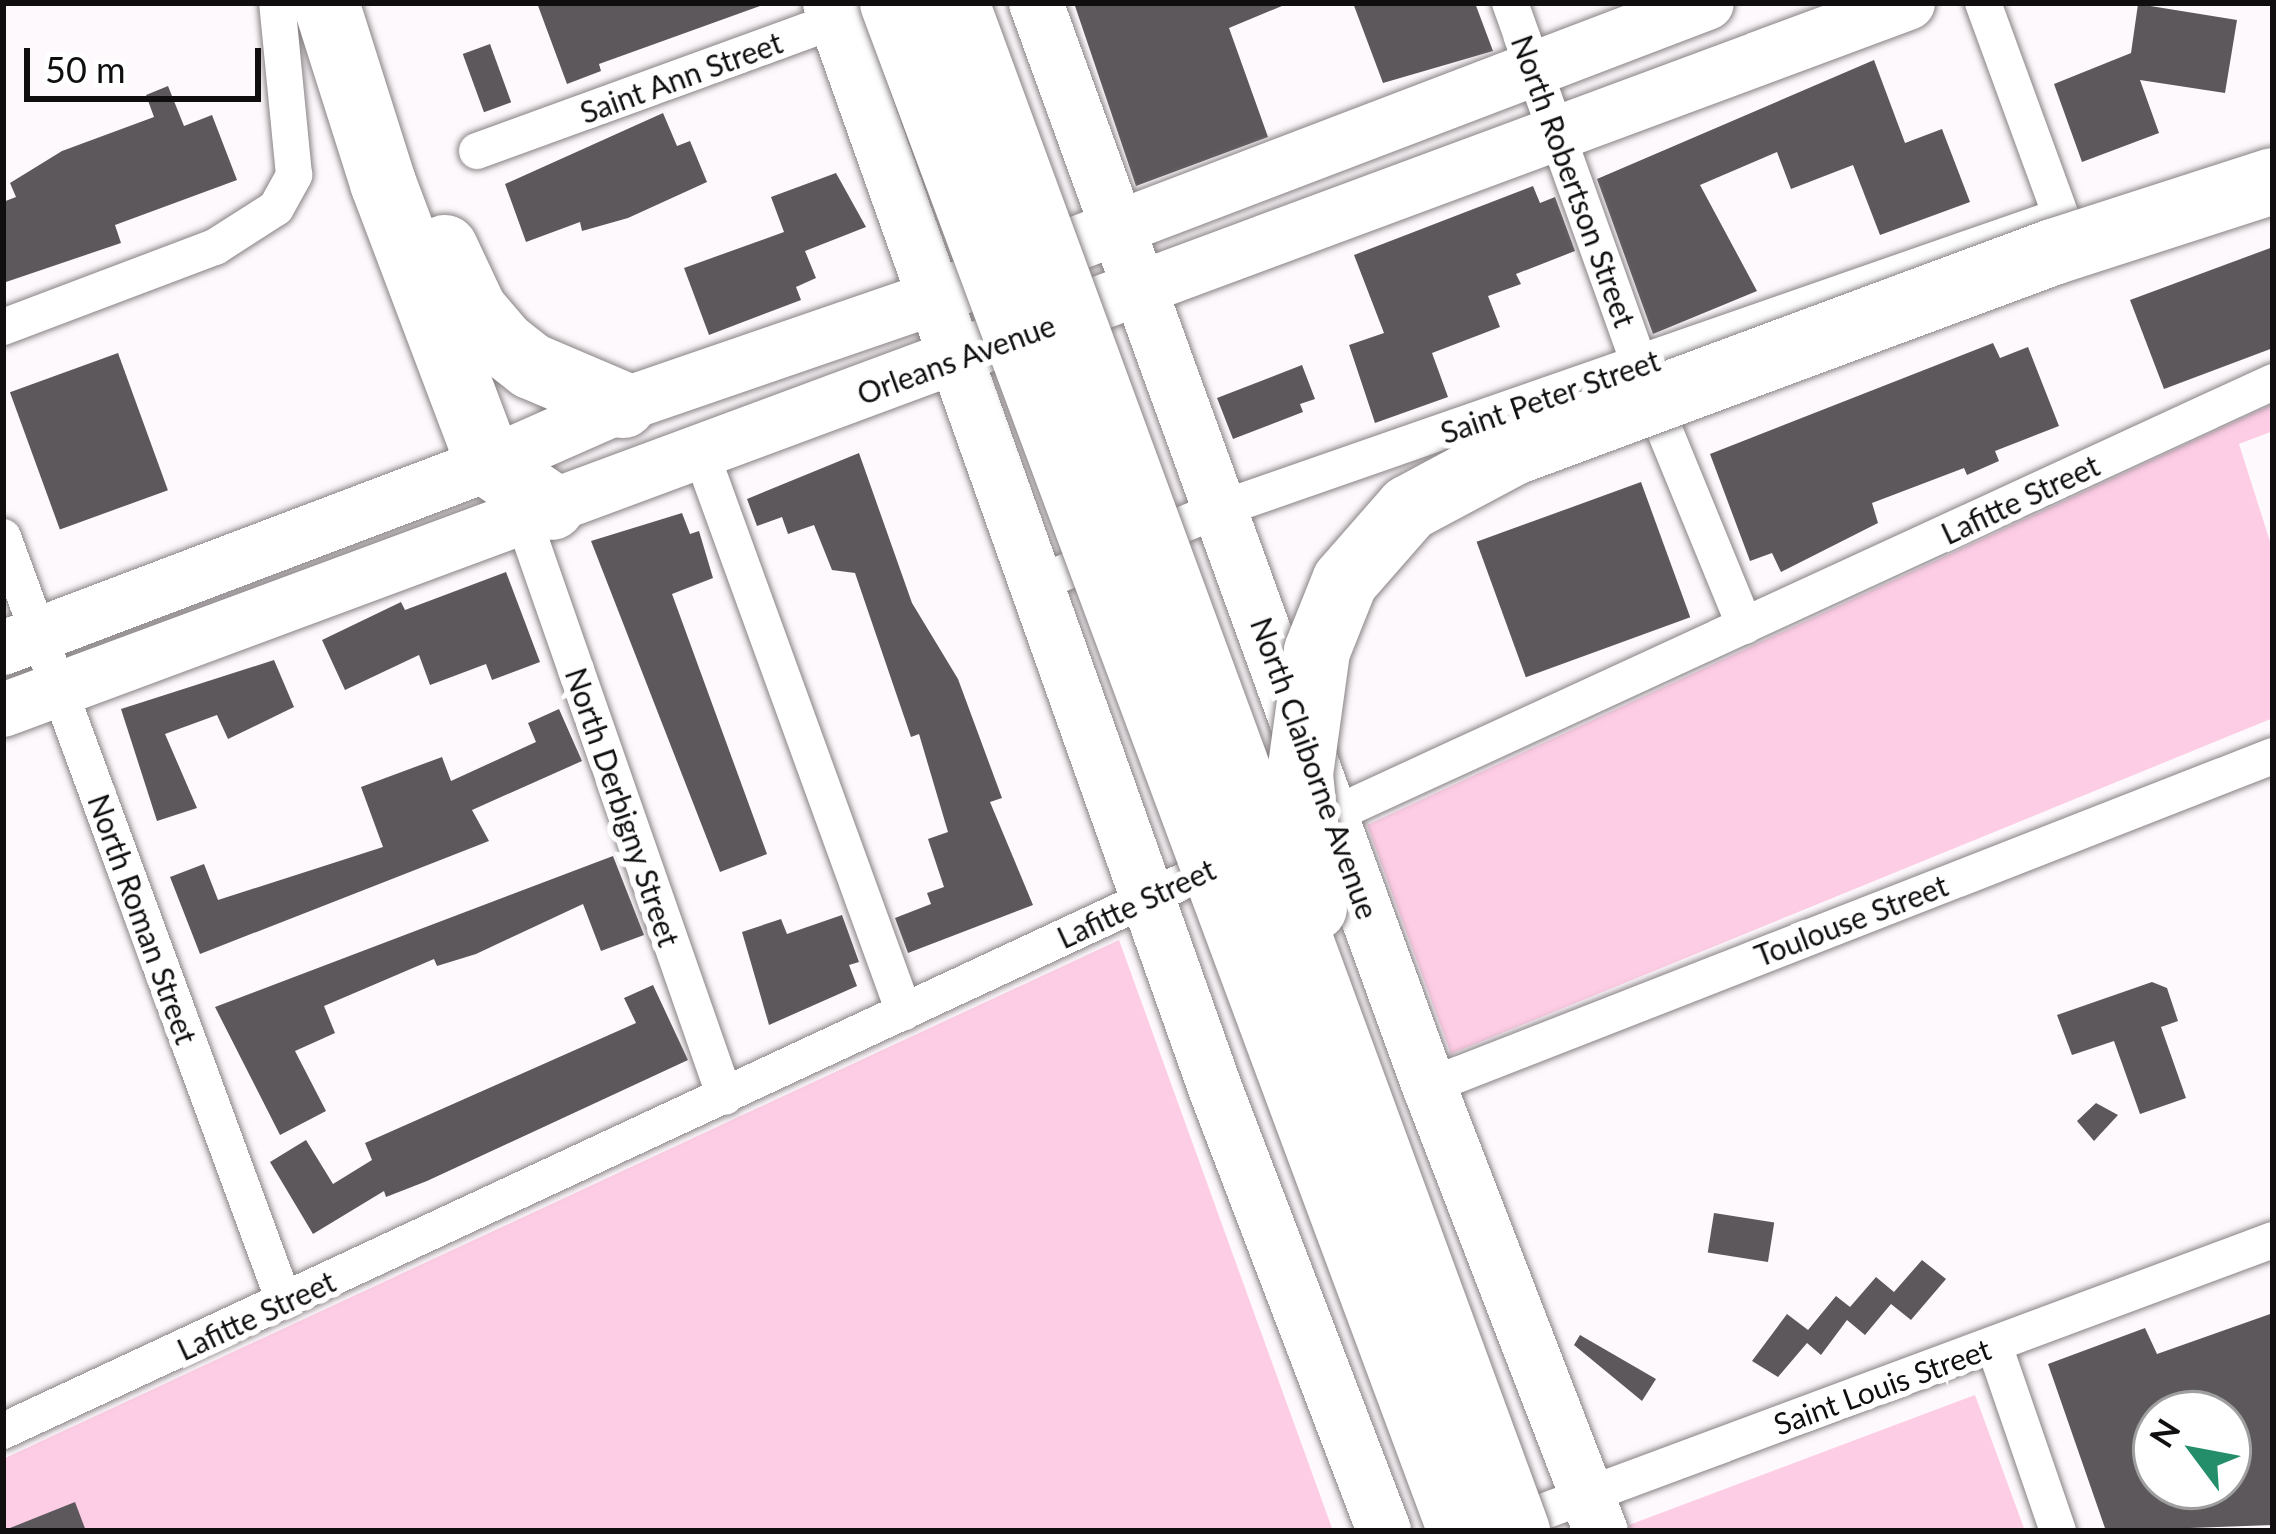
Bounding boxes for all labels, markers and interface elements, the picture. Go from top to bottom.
scale bar [30,24,267,98]
street label: Saint Ann Street [575,24,787,130]
street label: North Robertson Street [1504,30,1644,332]
text: 50 m [45,47,126,91]
street label: Orleans Avenue [852,306,1060,412]
street label: Saint Peter Street [1435,342,1665,450]
street label: Lafitte Street [1935,447,2105,551]
street label: North Claiborne Avenue [1244,612,1386,924]
street label: North Derbigny Street [558,663,688,951]
street label: North Roman Street [81,789,205,1049]
street label: Lafitte Street [1051,851,1221,955]
street label: Toulouse Street [1749,867,1953,973]
street label: Lafitte Street [171,1263,341,1367]
street label: Saint Louis Street [1769,1330,1995,1442]
north arrow [2132,1390,2252,1510]
text: N [2140,1411,2188,1454]

